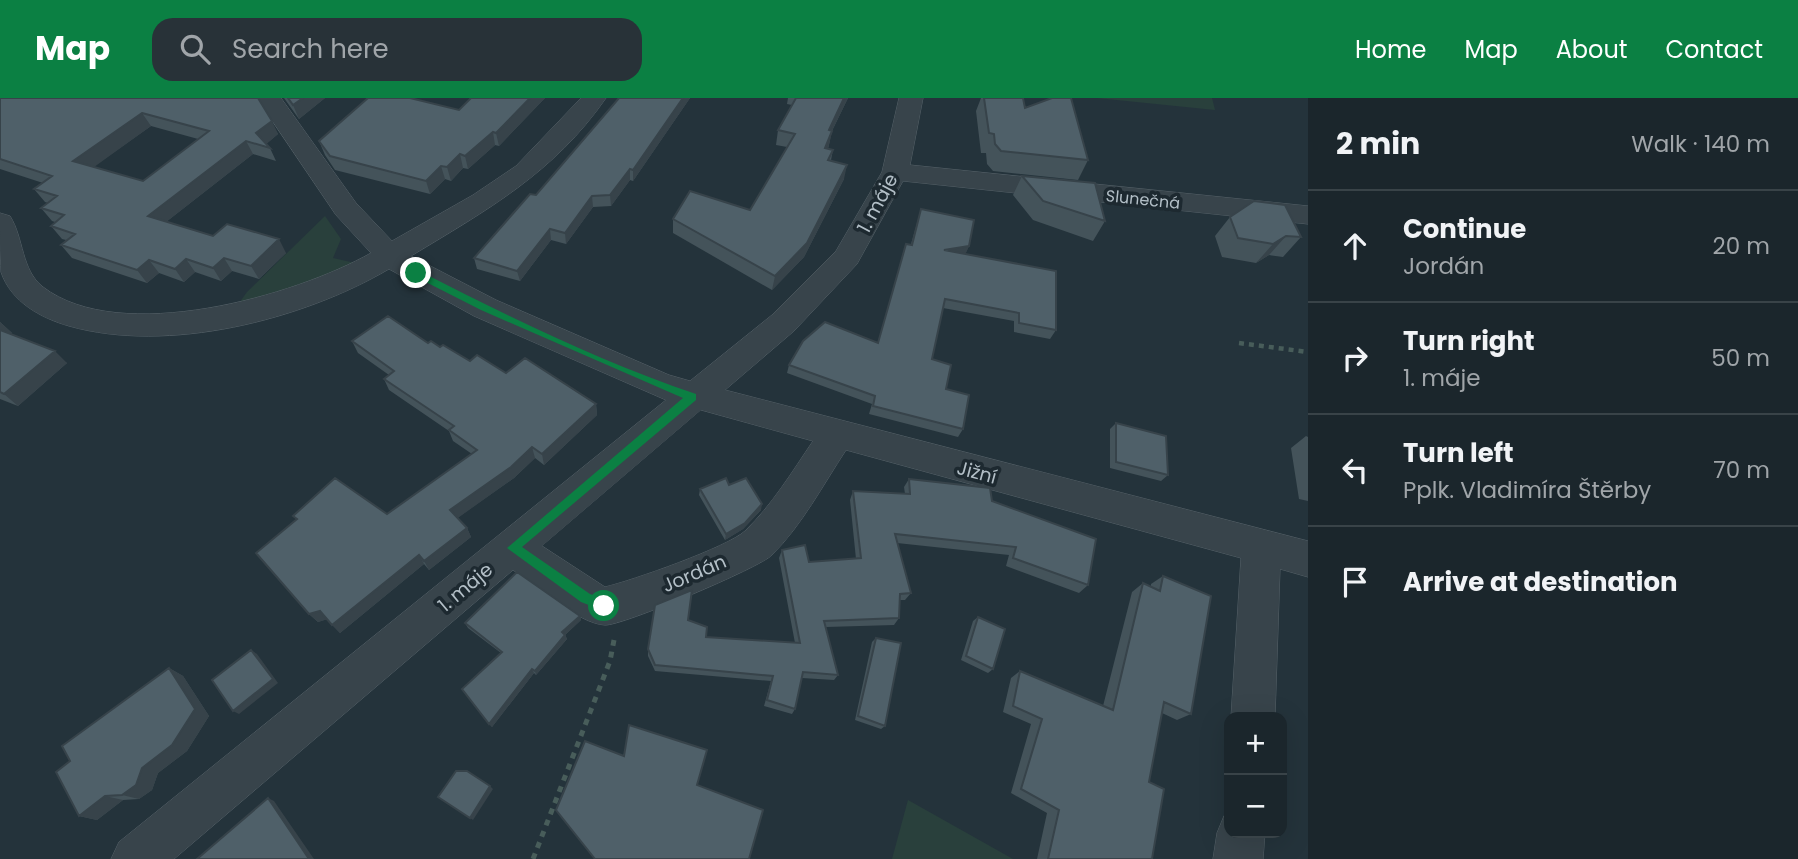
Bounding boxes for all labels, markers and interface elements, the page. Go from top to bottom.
search box [152,18,642,81]
text: Map [35,25,110,72]
icon: search [176,30,214,68]
text: Search here [232,31,389,67]
text: Home [1355,33,1427,66]
text: Map [1465,33,1518,66]
text: About [1556,33,1627,66]
text: Contact [1665,33,1763,66]
text: 2 min [1336,122,1420,165]
text: Walk · 140 m [1631,128,1770,160]
street label: 1. máje [850,169,904,238]
street label: Slunečná [1105,184,1181,215]
text: Continue [1403,211,1526,247]
icon: ahead [1336,227,1374,265]
text: 20 m [1712,230,1770,262]
text: Jordán [1403,250,1484,282]
route end [400,257,431,288]
text: Turn right [1403,323,1535,359]
icon: right [1336,339,1374,377]
text: 50 m [1711,342,1770,374]
text: 1. máje [1403,362,1481,394]
text: Turn left [1403,435,1514,471]
icon: left [1336,451,1374,489]
street label: Jižní [954,454,1000,491]
text: 70 m [1713,454,1770,486]
text: Pplk. Vladimíra Štěrby [1403,474,1651,506]
street label: Jordán [658,548,730,599]
street label: 1. máje [432,556,499,618]
icon: arrive [1336,563,1374,601]
text: Arrive at destination [1403,564,1678,600]
route start [588,590,619,621]
map controls [1224,712,1287,838]
button: + [1224,712,1287,775]
button: − [1224,775,1287,838]

